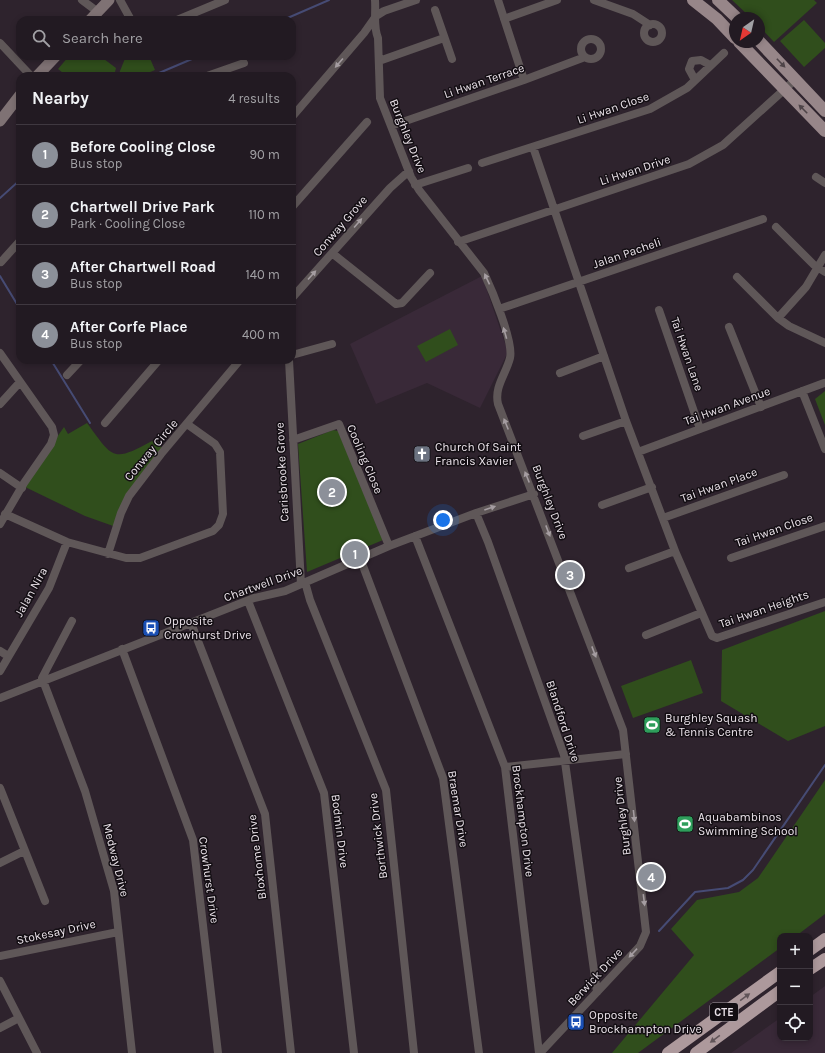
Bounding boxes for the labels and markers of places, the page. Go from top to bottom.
place label: Church Of Saint Francis Xavier [435,440,522,468]
church icon: Church Of Saint Francis Xavier [412,444,432,464]
pin: 2 [319,477,345,507]
pin: 1 [342,539,368,569]
pin: 3 [557,560,583,590]
place label: Opposite Crowhurst Drive [164,614,252,642]
bus stop icon: Opposite Crowhurst Drive [141,618,161,638]
place label: Burghley Squash & Tennis Centre [665,711,758,739]
sports icon: Burghley Squash & Tennis Centre [642,715,662,735]
place label: Aquabambinos Swimming School [698,810,798,838]
sports icon: Aquabambinos Swimming School [675,814,695,834]
pin: 4 [638,862,664,892]
place label: Opposite Brockhampton Drive [589,1008,702,1036]
bus stop icon: Opposite Brockhampton Drive [566,1012,586,1032]

